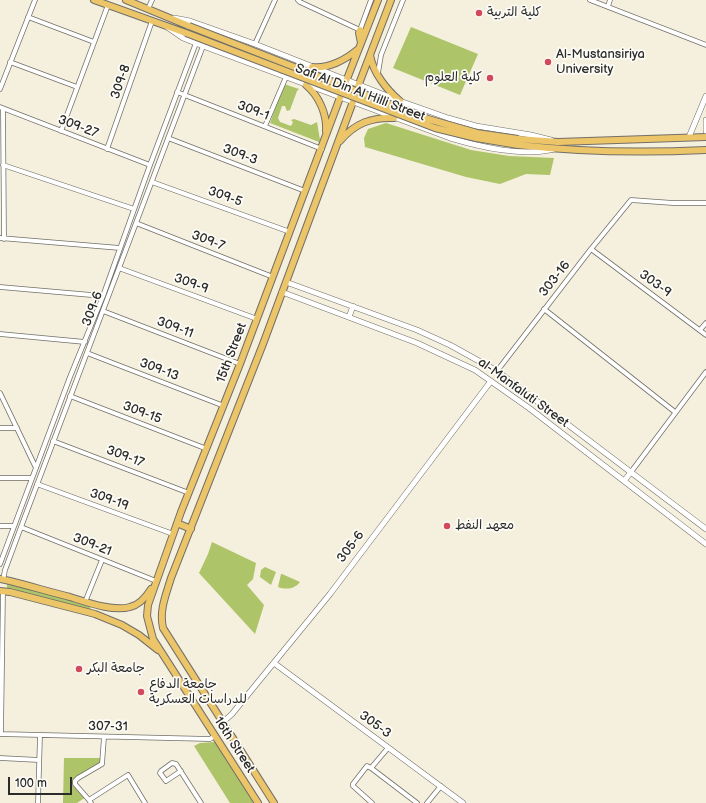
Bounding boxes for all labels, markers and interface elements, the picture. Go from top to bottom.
place label: كلية التربية [487,5,541,21]
marker: كلية التربية [474,8,484,18]
place label: Al-Mustansiriya University [556,47,645,78]
marker: Al-Mustansiriya University [543,57,553,67]
street label: Safi Al Din Al Hilli Street [293,61,427,125]
street label: 309-8 [108,63,134,101]
place label: كلية العلوم [425,70,482,86]
marker: كلية العلوم [485,73,495,83]
street label: 309-1 [235,98,271,124]
street label: 309-27 [56,112,100,142]
street label: 309-3 [220,141,260,169]
street label: 309-5 [206,184,244,210]
street label: 309-7 [189,228,227,254]
street label: 303-16 [536,258,574,300]
street label: 303-9 [636,267,674,301]
street label: 309-9 [172,271,210,297]
street label: 309-6 [79,289,107,329]
street label: 309-11 [154,314,196,342]
street label: 15th Street [213,321,251,385]
street label: 309-13 [137,355,181,385]
street label: al-Manfaluti Street [475,355,571,431]
street label: 309-15 [120,398,164,428]
street label: 309-17 [104,443,146,471]
street label: 309-19 [87,486,131,514]
place label: معهد النفط [455,518,514,534]
marker: معهد النفط [442,521,452,531]
street label: 305-6 [334,528,368,566]
street label: 309-21 [70,530,114,560]
place label: جامعة البكر [87,661,145,677]
marker: جامعة البكر [74,664,84,674]
place label: جامعة الدفاع للدراسات العسكرية [149,677,247,708]
marker: جامعة الدفاع للدراسات العسكرية [136,687,146,697]
street label: 305-3 [356,708,394,742]
street label: 16th Street [210,714,258,776]
street label: 307-31 [88,719,128,735]
scale bar [10,769,74,795]
text: 100 m [15,776,47,791]

